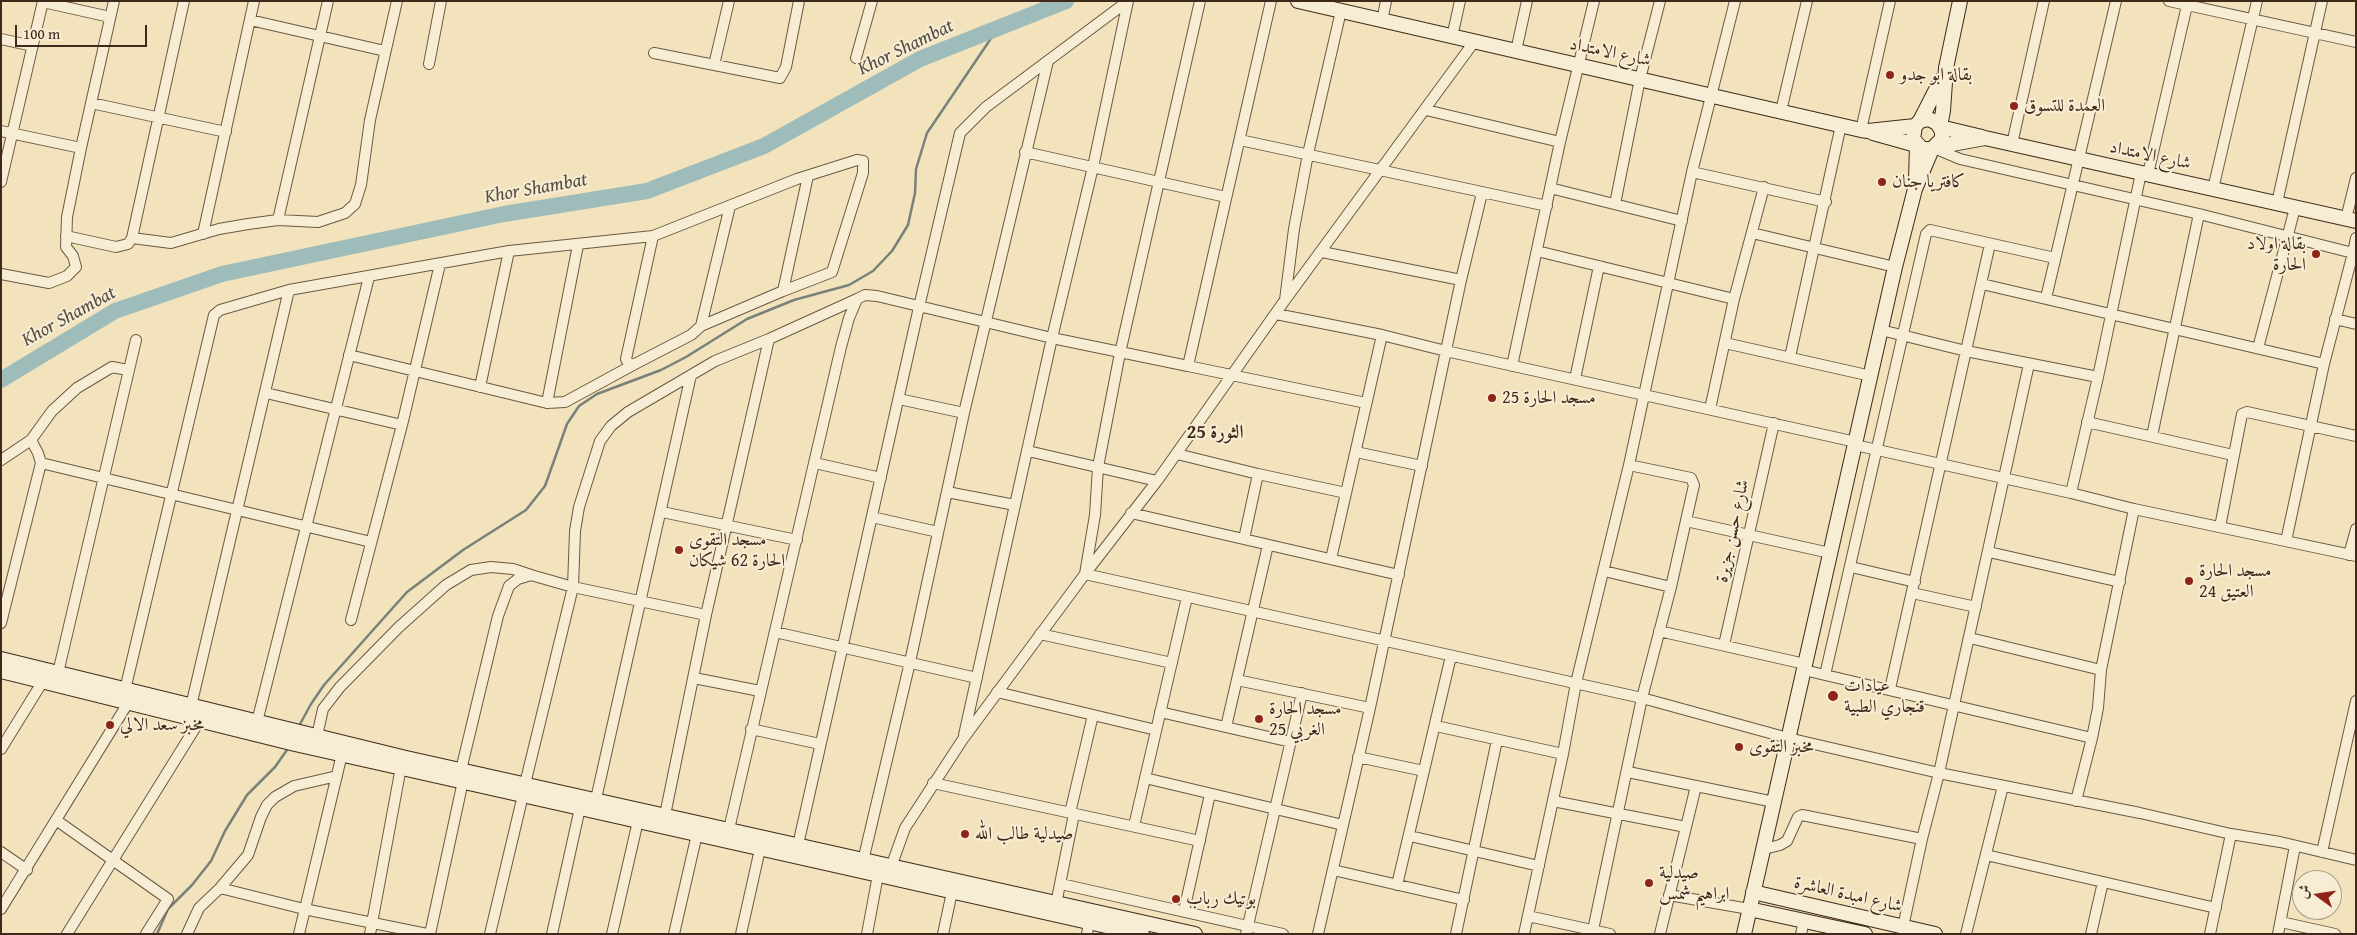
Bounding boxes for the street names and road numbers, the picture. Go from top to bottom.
street label: شارع الامتداد [1567,34,1653,72]
street label: شارع الامتداد [2107,137,2193,175]
street label: شارع حسن جزيرة [1712,478,1754,584]
street label: شارع امبدة العاشرة [1792,872,1904,918]

